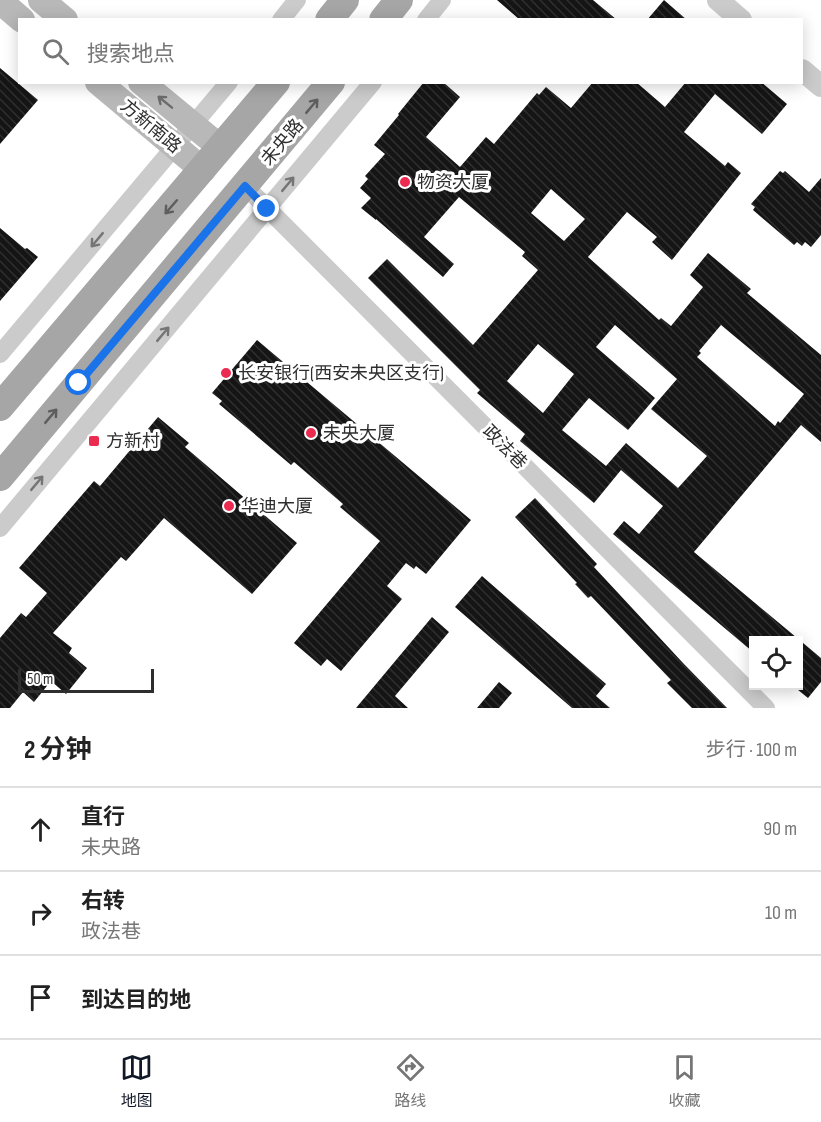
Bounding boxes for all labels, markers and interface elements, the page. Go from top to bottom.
search box [18,18,803,84]
icon: search [39,35,72,68]
text: 搜索地点 [87,41,175,68]
street label: 方新南路 [116,95,185,158]
one-way arrow [158,95,173,109]
one-way arrow [305,98,318,114]
street label: 未央路 [257,115,308,170]
place label: 物资大厦 [417,172,489,193]
marker: 物资大厦 [398,175,412,189]
one-way arrow [281,177,295,192]
route end [253,195,279,221]
one-way arrow [164,199,177,215]
one-way arrow [90,232,103,248]
one-way arrow [156,326,169,342]
place label: 长安银行(西安未央区支行) [238,363,444,384]
marker: 长安银行(西安未央区支行) [219,366,233,380]
route start [65,369,91,395]
one-way arrow [44,409,58,424]
street label: 政法巷 [478,421,531,474]
place label: 未央大厦 [323,423,395,444]
marker: 未央大厦 [304,426,318,440]
place label: 方新村 [106,431,160,452]
marker: 方新村 [87,434,101,448]
one-way arrow [31,475,44,491]
place label: 华迪大厦 [241,496,313,517]
marker: 华迪大厦 [222,499,236,513]
map controls [749,636,803,690]
button: locate [749,636,803,690]
scale bar [18,666,154,694]
text: 50 m [27,670,53,689]
text: 2 分钟 [24,735,91,766]
text: 步行 · 100 m [706,738,797,762]
text: 直行 [81,804,125,831]
icon: ahead [24,813,57,846]
text: 90 m [763,817,797,841]
text: 未央路 [81,836,141,860]
text: 右转 [81,888,125,915]
icon: right [24,897,57,930]
text: 10 m [765,901,797,925]
text: 政法巷 [81,920,141,944]
icon: arrive [24,981,57,1014]
text: 到达目的地 [81,987,191,1014]
tab: 地图 [120,1051,153,1111]
tab: 路线 [394,1051,427,1111]
tab: 收藏 [668,1051,701,1111]

